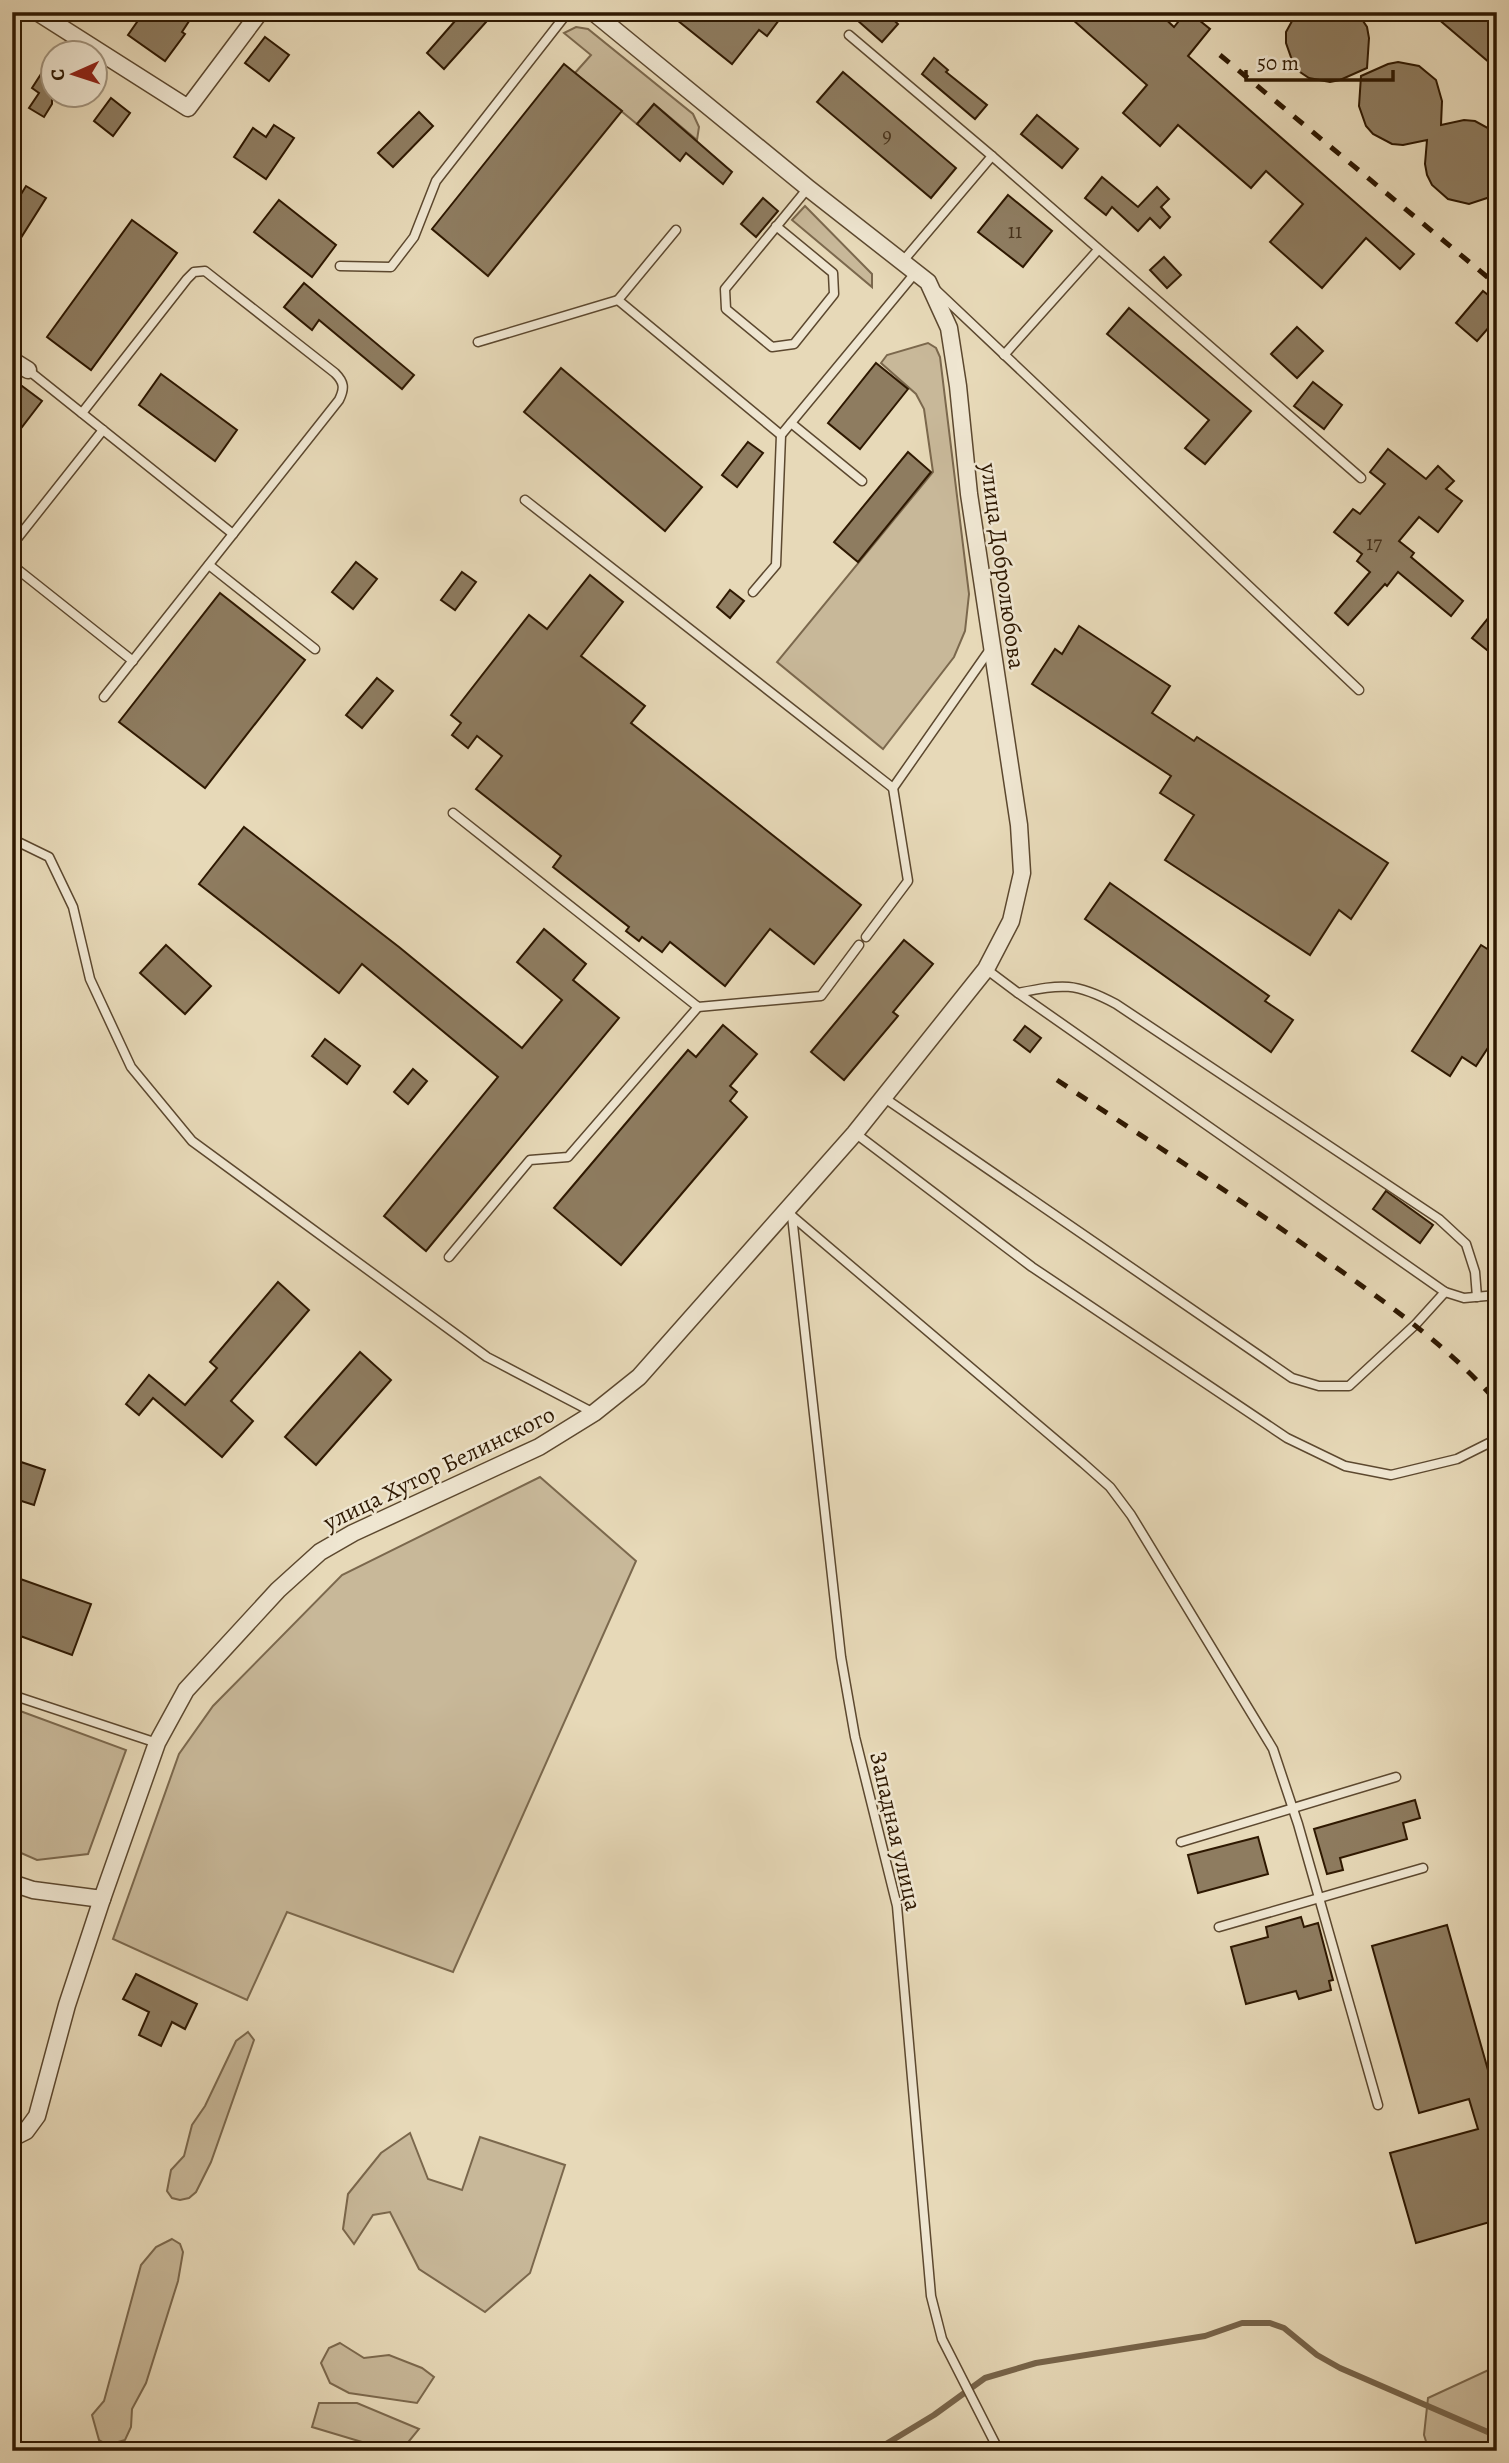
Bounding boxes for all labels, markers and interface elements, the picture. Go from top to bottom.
north arrow [38,38,108,108]
scale bar [1246,38,1394,82]
text: 50 m [1257,49,1299,77]
text: С [45,68,71,81]
house number: 9 [882,121,892,149]
house number: 11 [1008,217,1022,245]
street label: улица Добролюбова [973,460,1033,671]
house number: 17 [1366,529,1382,557]
street label: улица Хутор Белинского [317,1398,560,1538]
street label: Западная улица [862,1748,930,1914]

